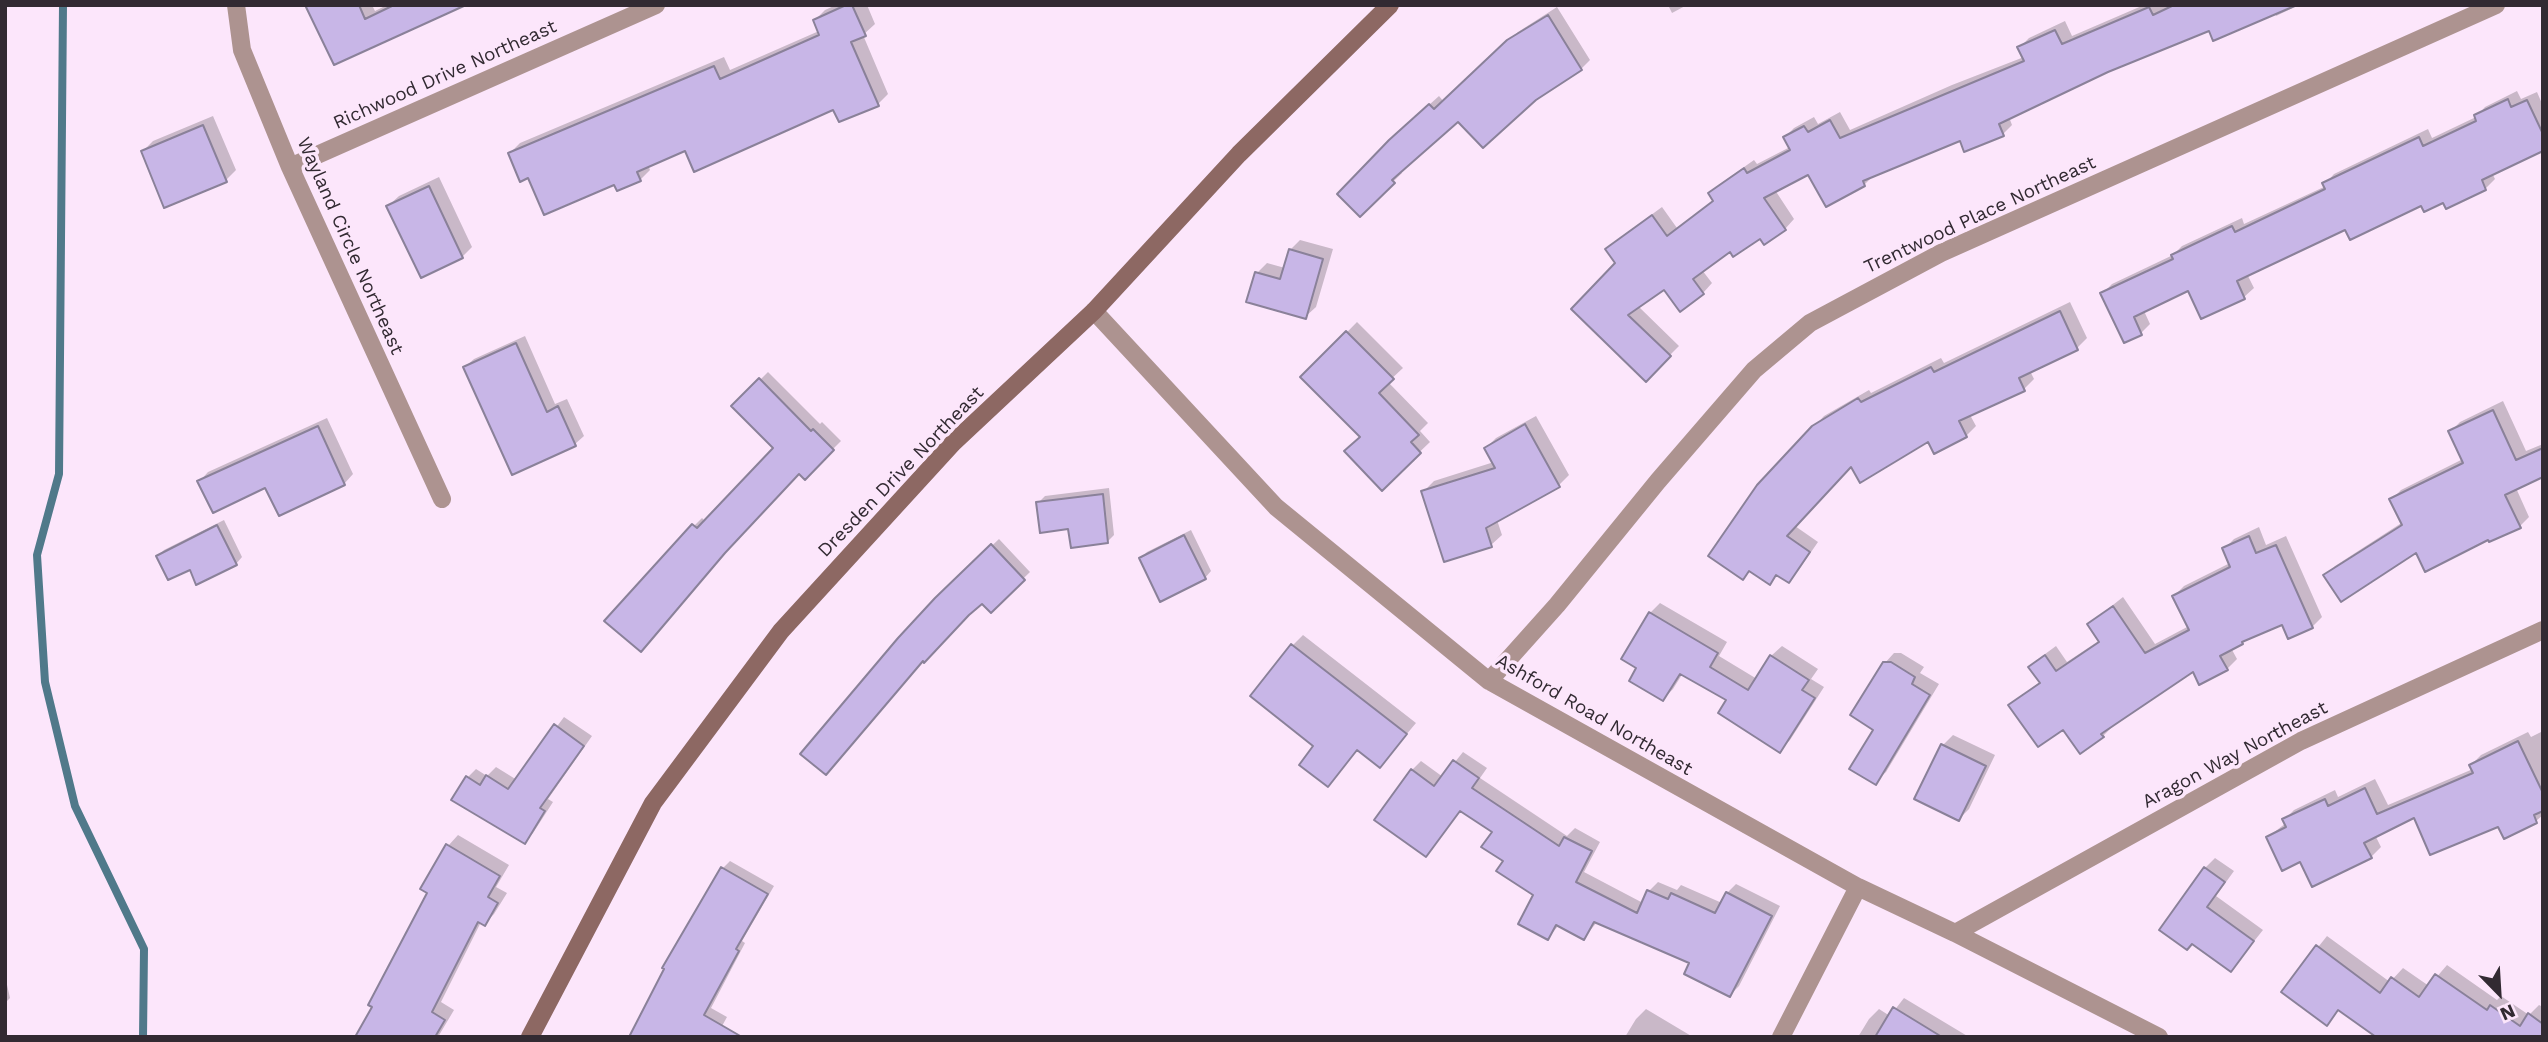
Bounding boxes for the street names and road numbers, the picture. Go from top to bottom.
street label: Richwood Drive Northeast [330,15,560,135]
street label: Wayland Circle Northeast [292,134,408,358]
street label: Trentwood Place Northeast [1861,151,2099,279]
street label: Dresden Drive Northeast [813,382,989,562]
street label: Ashford Road Northeast [1492,649,1696,781]
street label: Aragon Way Northeast [2139,697,2331,813]

